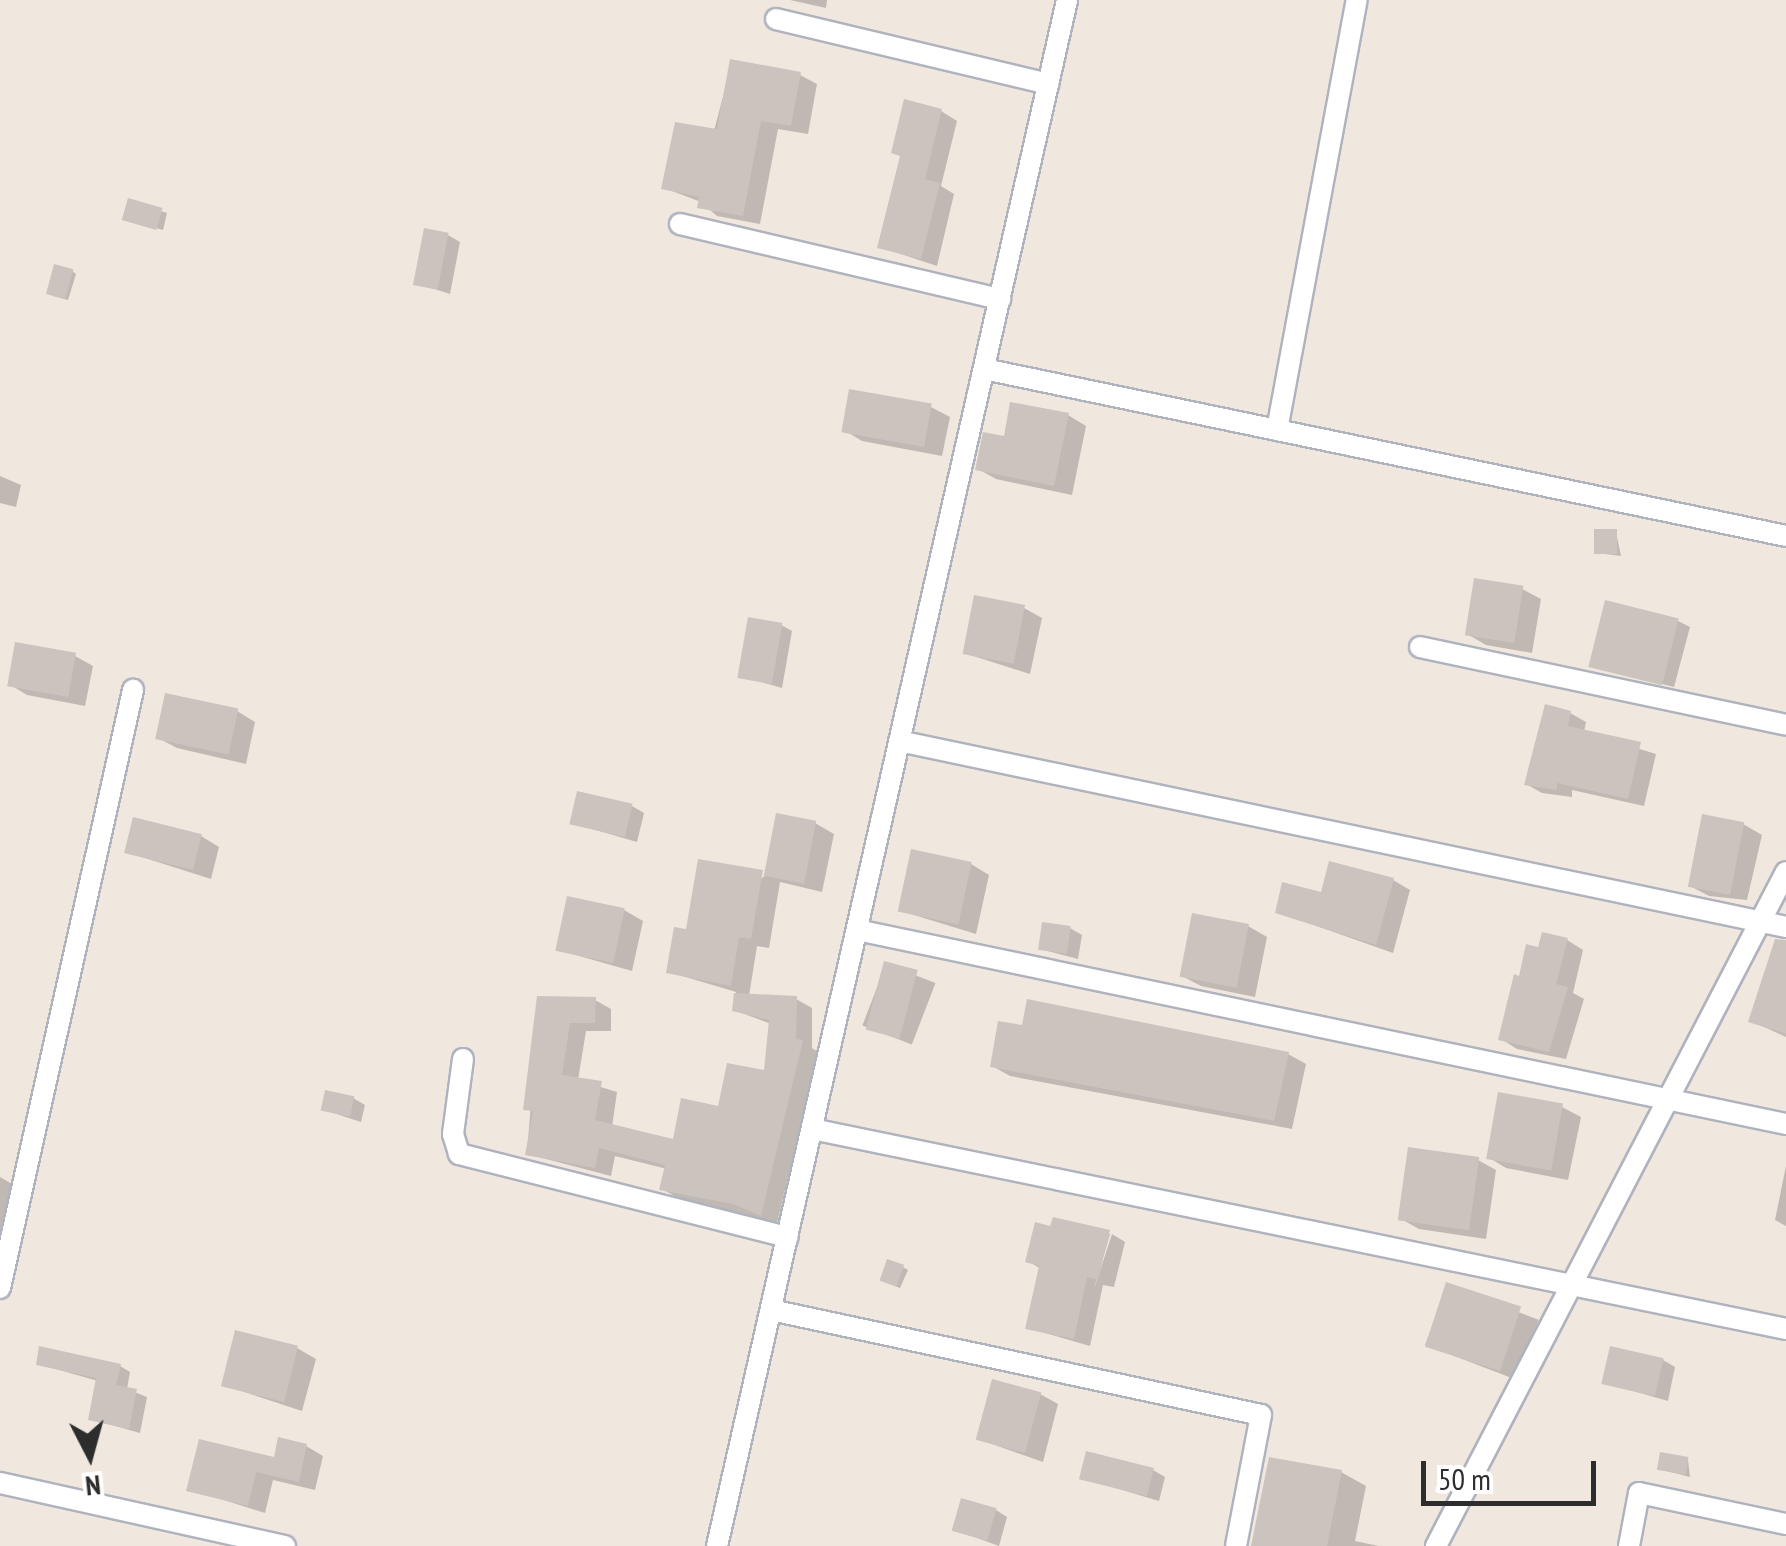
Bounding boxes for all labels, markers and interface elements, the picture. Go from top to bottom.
north arrow [40,1406,140,1506]
scale bar [1426,1441,1601,1503]
text: 50 m [1438,1459,1491,1498]
text: N [84,1467,103,1506]

